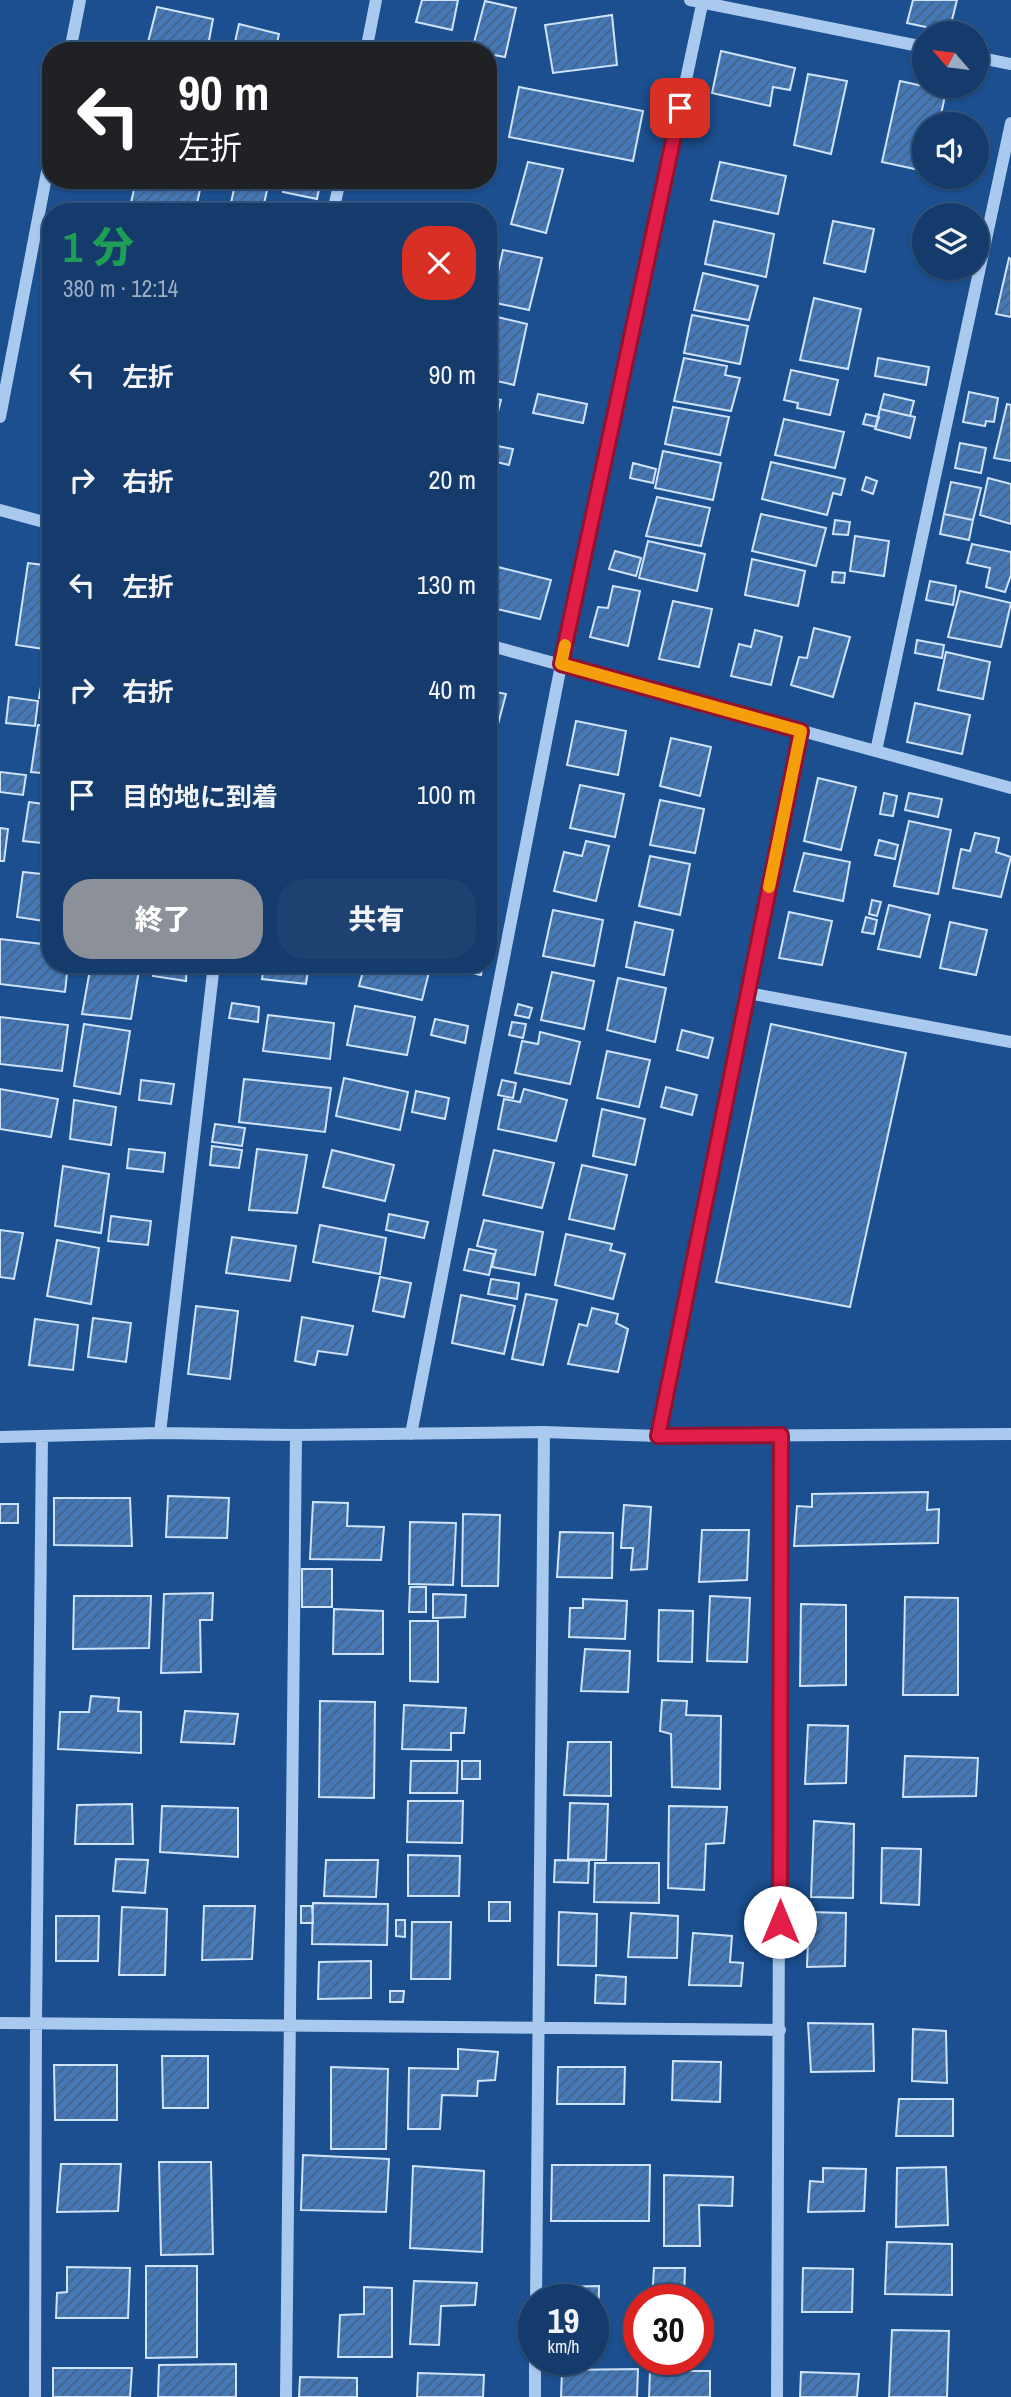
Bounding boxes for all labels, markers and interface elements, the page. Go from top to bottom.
north arrow [912,21,989,98]
map controls [912,21,989,280]
text: 90 m [178,59,270,125]
icon: left [63,70,154,161]
pin [650,78,710,138]
icon: arrive [661,89,699,127]
button: sound [912,112,989,189]
text: 左折 [178,126,242,169]
button: layers [912,203,989,280]
text: 1 分 [63,219,134,275]
button: close [402,226,476,300]
text: 380 m · 12:14 [63,273,178,304]
icon: left [63,356,101,394]
text: 90 m [429,357,476,392]
text: 左折 [122,359,174,394]
icon: right [63,461,101,499]
text: 20 m [429,462,476,497]
text: 右折 [122,464,174,499]
icon: left [63,566,101,604]
text: 130 m [417,567,476,602]
text: 左折 [122,569,174,604]
icon: right [63,671,101,709]
text: 40 m [429,672,476,707]
text: 右折 [122,674,174,709]
icon: arrive [63,776,101,814]
text: 100 m [417,777,476,812]
text: 目的地に到着 [122,779,278,814]
button: 終了 [63,879,263,959]
button: 共有 [277,879,476,959]
position arrow [743,1885,817,1959]
speed limit sign: 30 [623,2284,714,2375]
text: 19 [548,2297,579,2344]
text: km/h [548,2334,580,2359]

